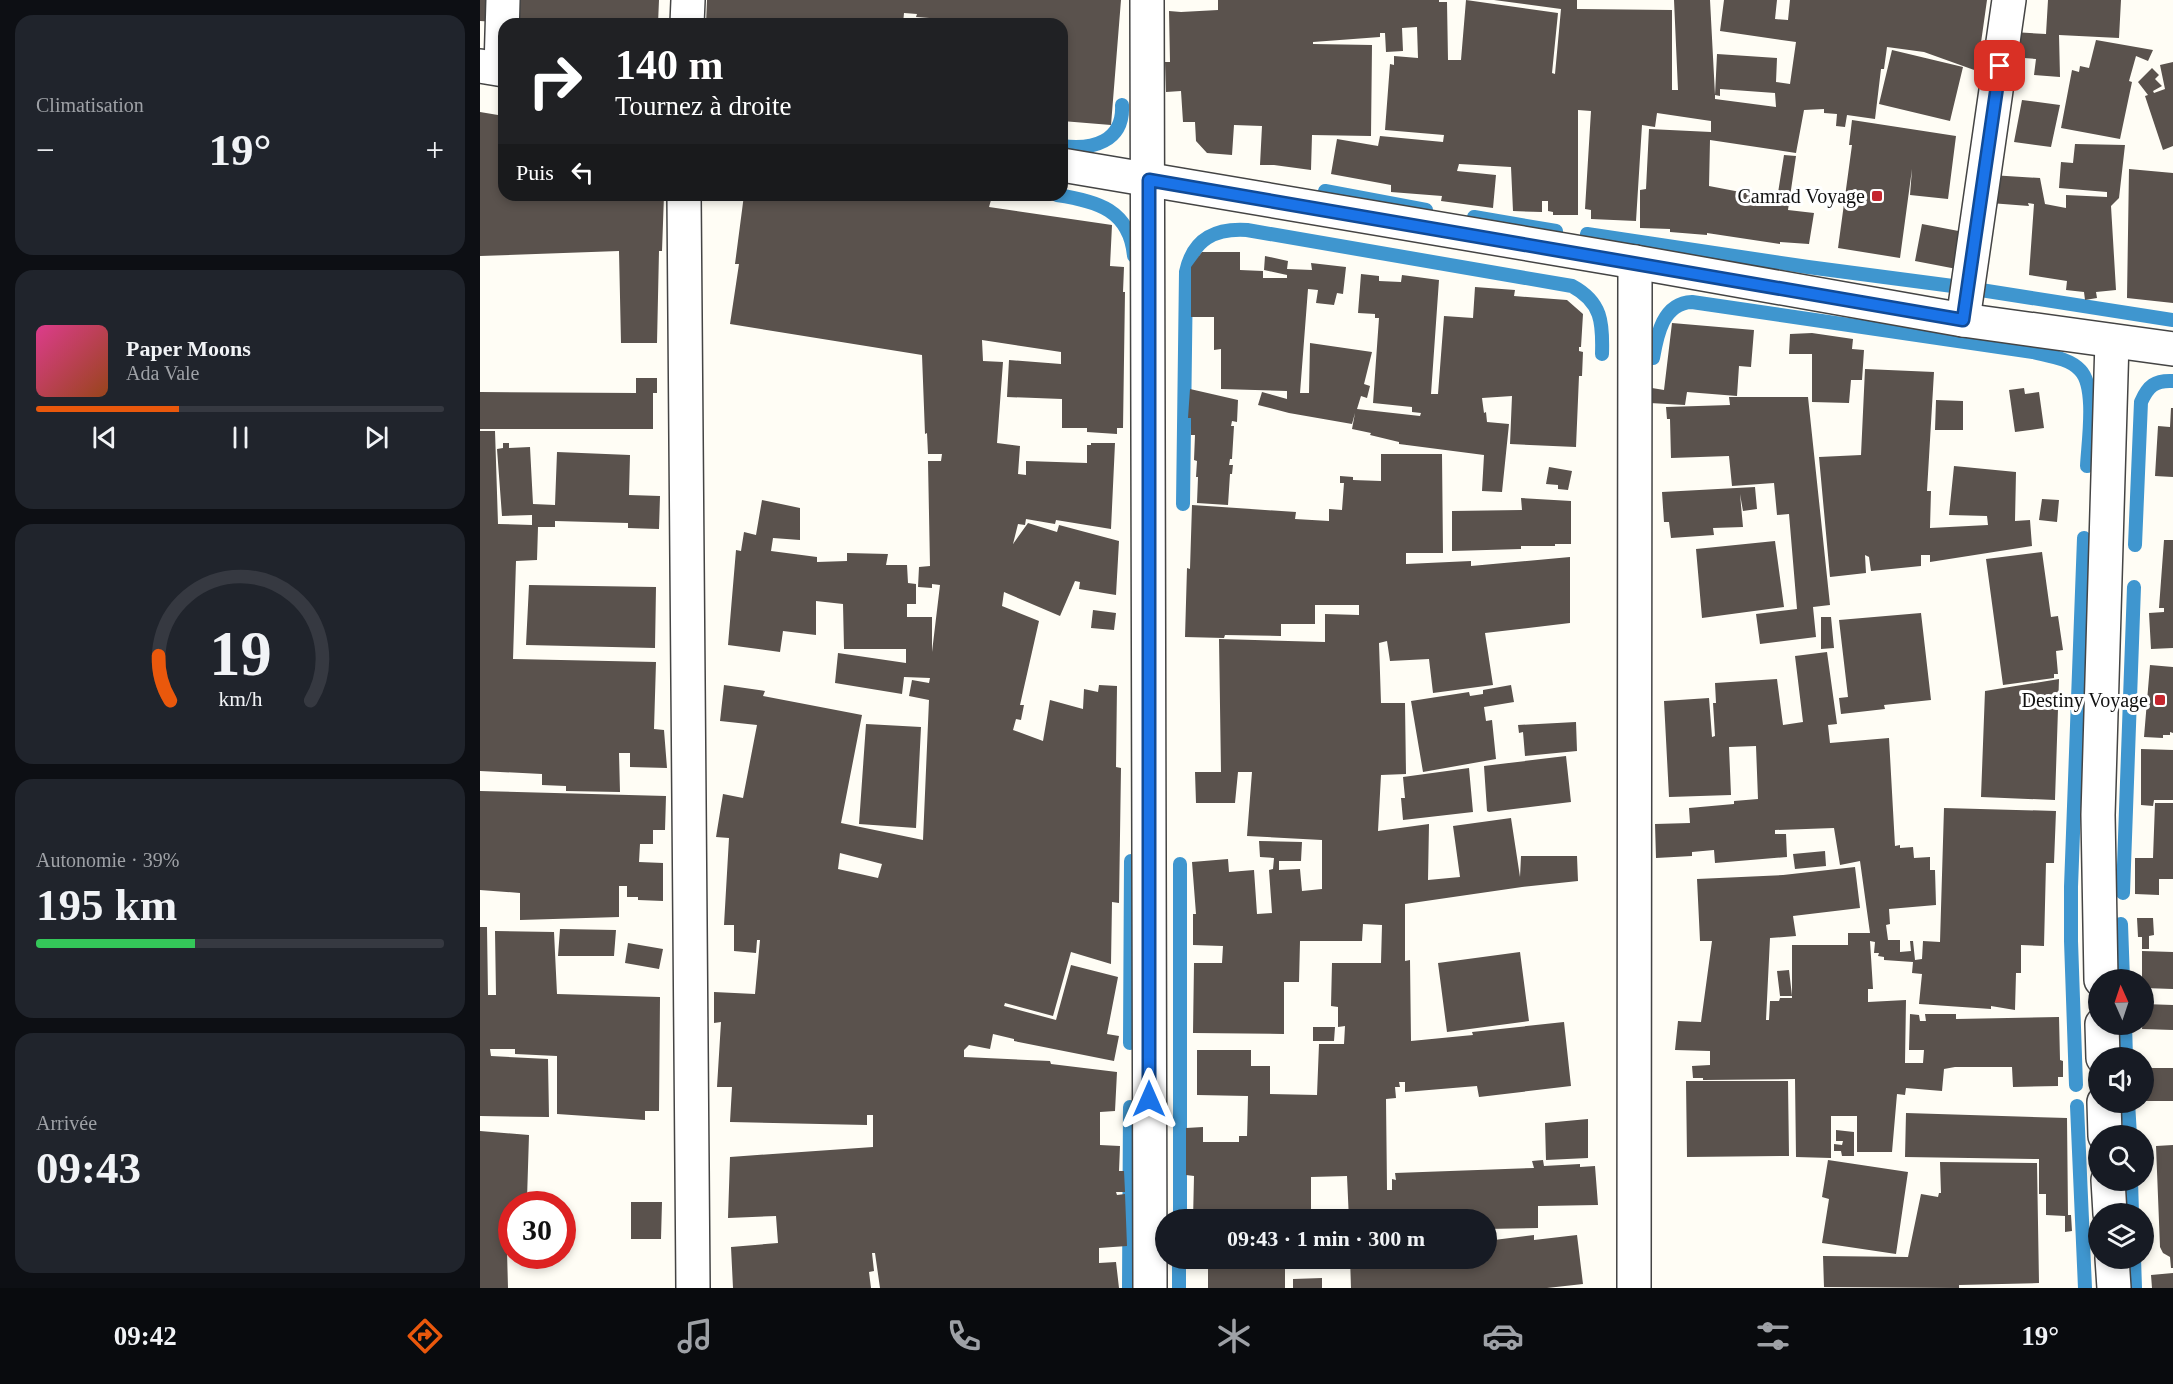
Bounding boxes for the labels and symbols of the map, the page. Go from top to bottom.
pin [1974,40,2025,91]
place label: Camrad Voyage [1737,185,1865,208]
marker: Camrad Voyage [1870,189,1884,203]
place label: Destiny Voyage [2022,689,2148,712]
marker: Destiny Voyage [2153,693,2167,707]
north arrow [2088,969,2154,1035]
position arrow [1117,1067,1181,1131]
speed limit sign: 30 [498,1191,576,1269]

